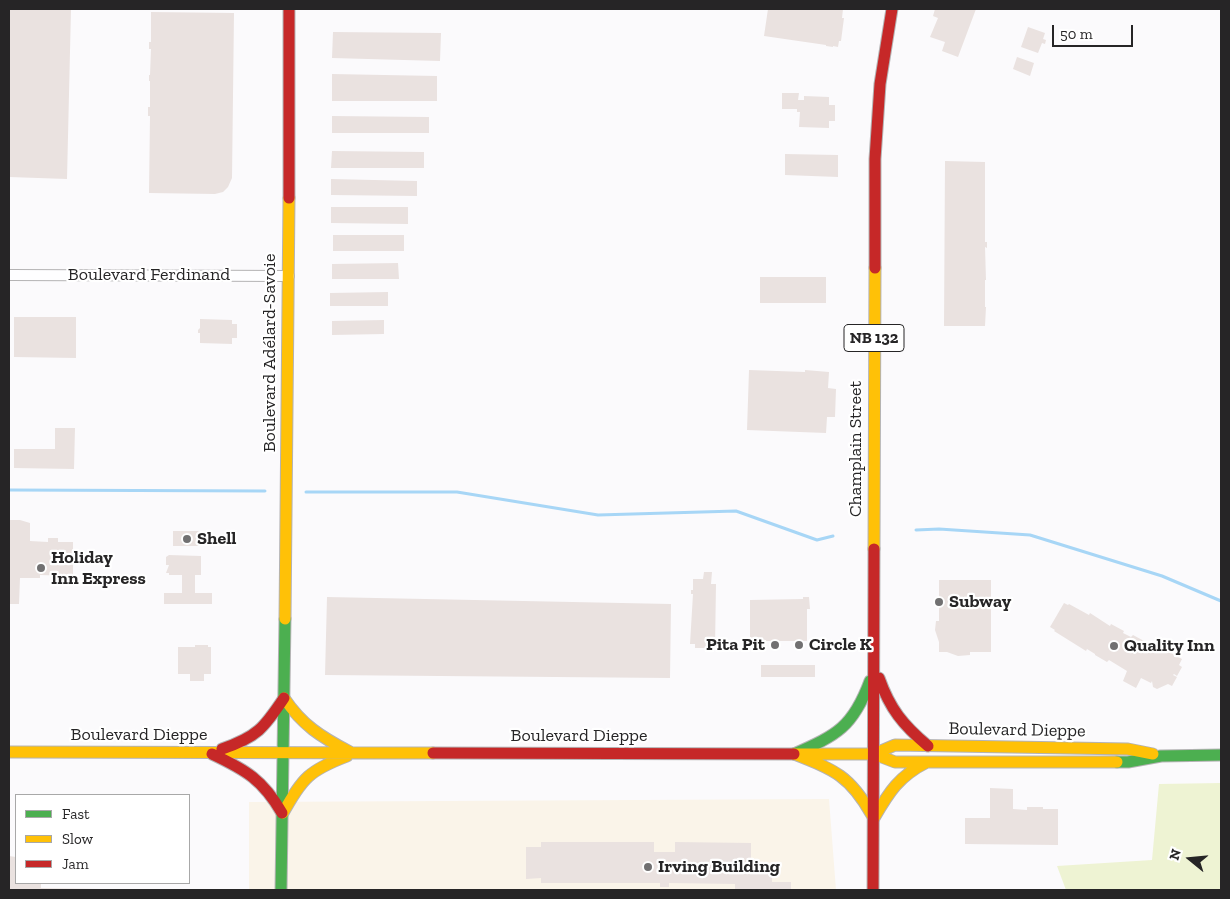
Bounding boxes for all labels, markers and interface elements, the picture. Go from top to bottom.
scale bar [1055,15,1136,47]
text: 50 m [1060,25,1093,43]
street label: Boulevard Adélard-Savoie [259,254,281,452]
street label: Boulevard Ferdinand [68,264,230,286]
road number: NB 132 [844,324,904,352]
street label: Champlain Street [845,381,867,517]
place label: Shell [197,528,236,550]
marker: Shell [181,533,193,545]
place label: Holiday Inn Express [51,547,146,590]
marker: Holiday Inn Express [35,562,47,574]
place label: Subway [949,591,1011,613]
marker: Subway [933,596,945,608]
place label: Pita Pit [706,634,765,656]
place label: Circle K [809,634,872,656]
place label: Quality Inn [1124,635,1215,657]
marker: Pita Pit [769,639,781,651]
marker: Circle K [793,639,805,651]
marker: Quality Inn [1108,640,1120,652]
street label: Boulevard Dieppe [948,718,1086,742]
street label: Boulevard Dieppe [71,724,207,746]
street label: Boulevard Dieppe [511,725,647,747]
legend [15,794,190,884]
text: Fast [62,805,90,823]
text: Slow [62,830,93,848]
north arrow [1165,834,1215,884]
text: N [1165,847,1185,862]
text: Jam [62,855,89,873]
place label: Irving Building [658,856,780,878]
marker: Irving Building [642,861,654,873]

